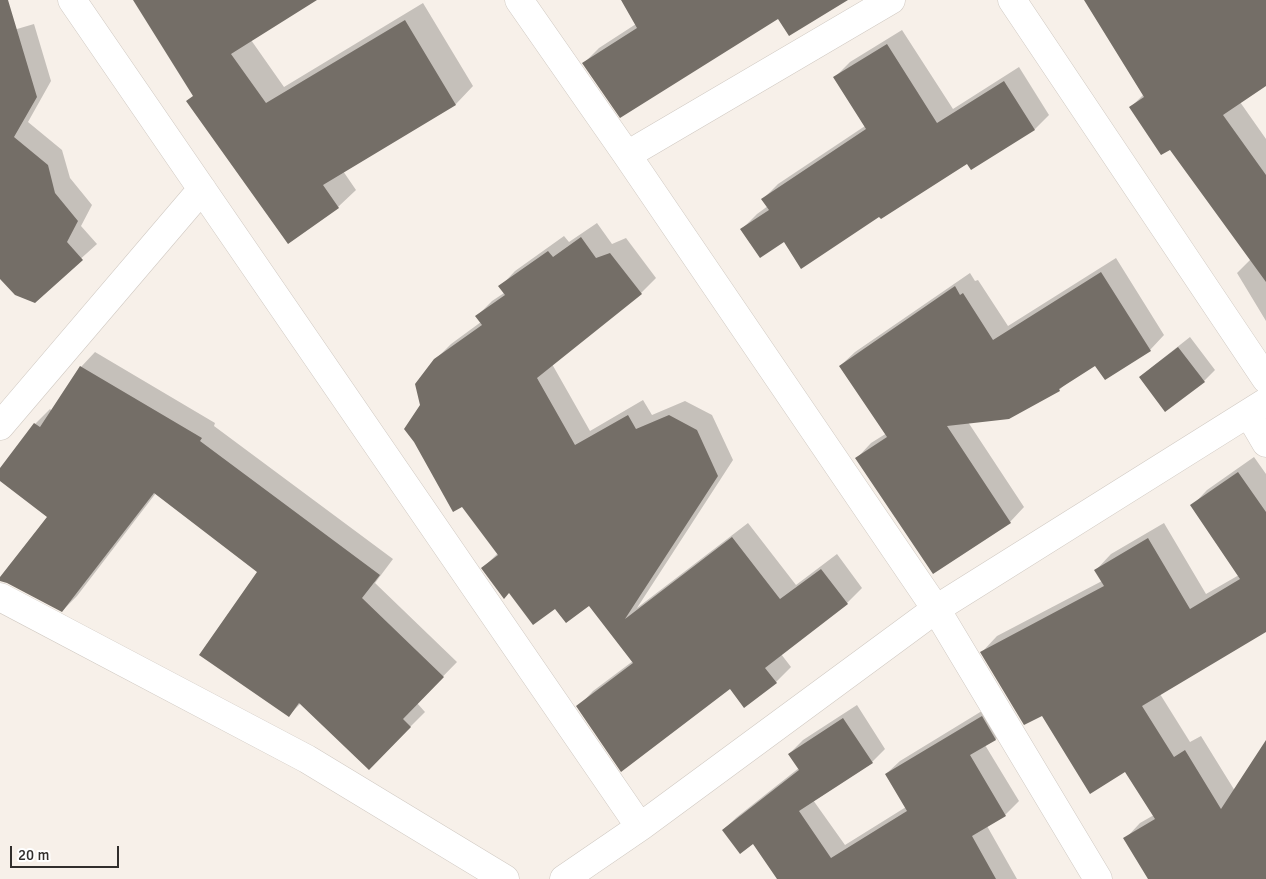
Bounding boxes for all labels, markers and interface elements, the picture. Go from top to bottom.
scale bar [12,836,121,868]
text: 20 m [18,846,49,864]

